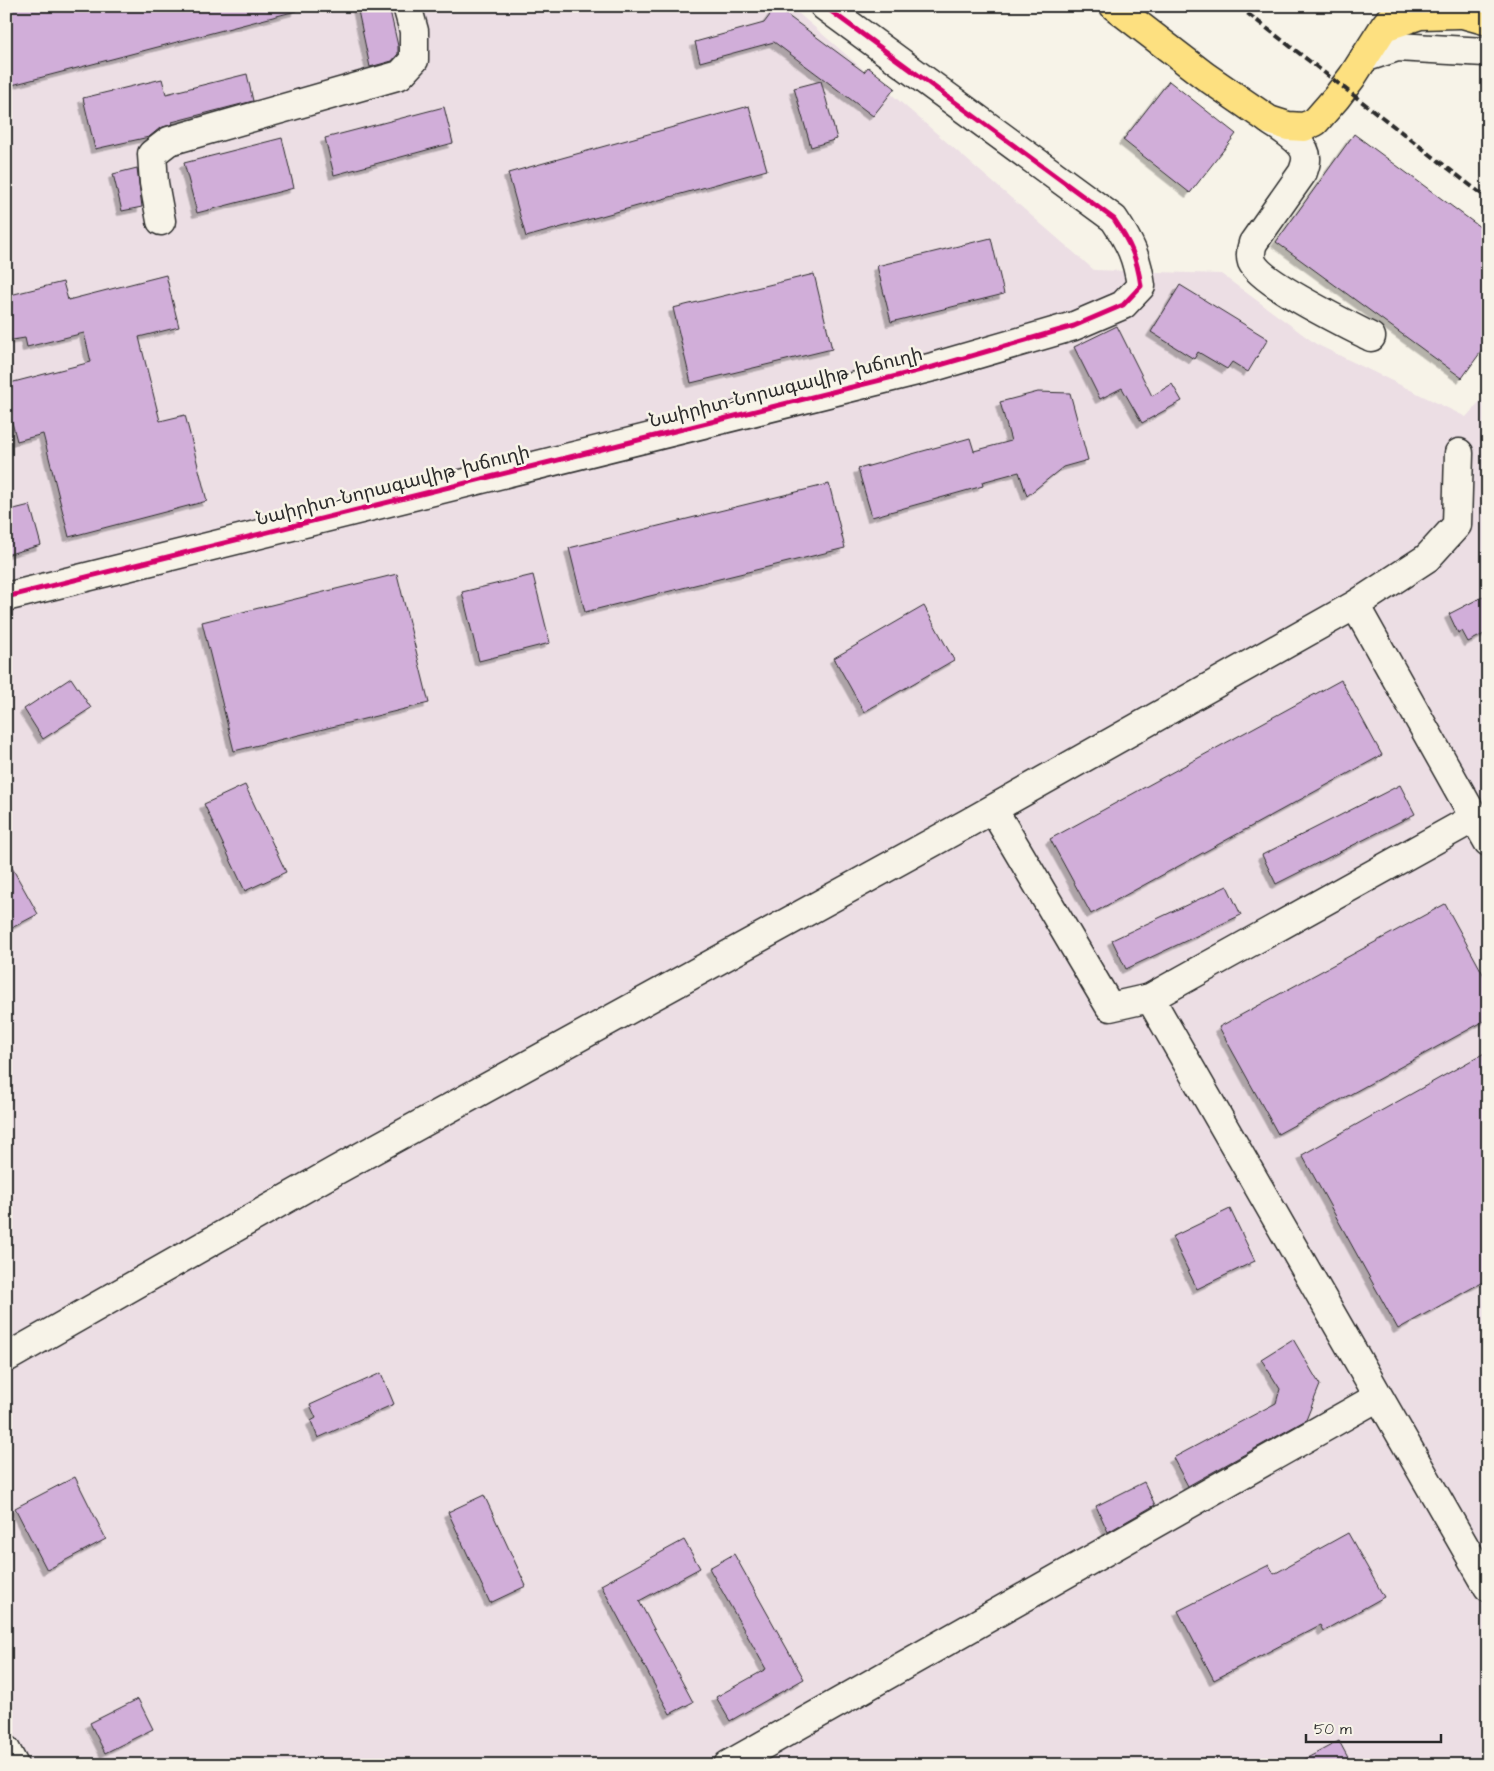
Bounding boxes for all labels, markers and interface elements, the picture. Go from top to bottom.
street label: Նաիրիտ-Նորագավիթ խճուղի [646,341,926,435]
street label: Նաիրիտ-Նորագավիթ խճուղի [253,439,533,533]
scale bar [1306,1711,1442,1743]
text: 50 m [1314,1719,1352,1740]

